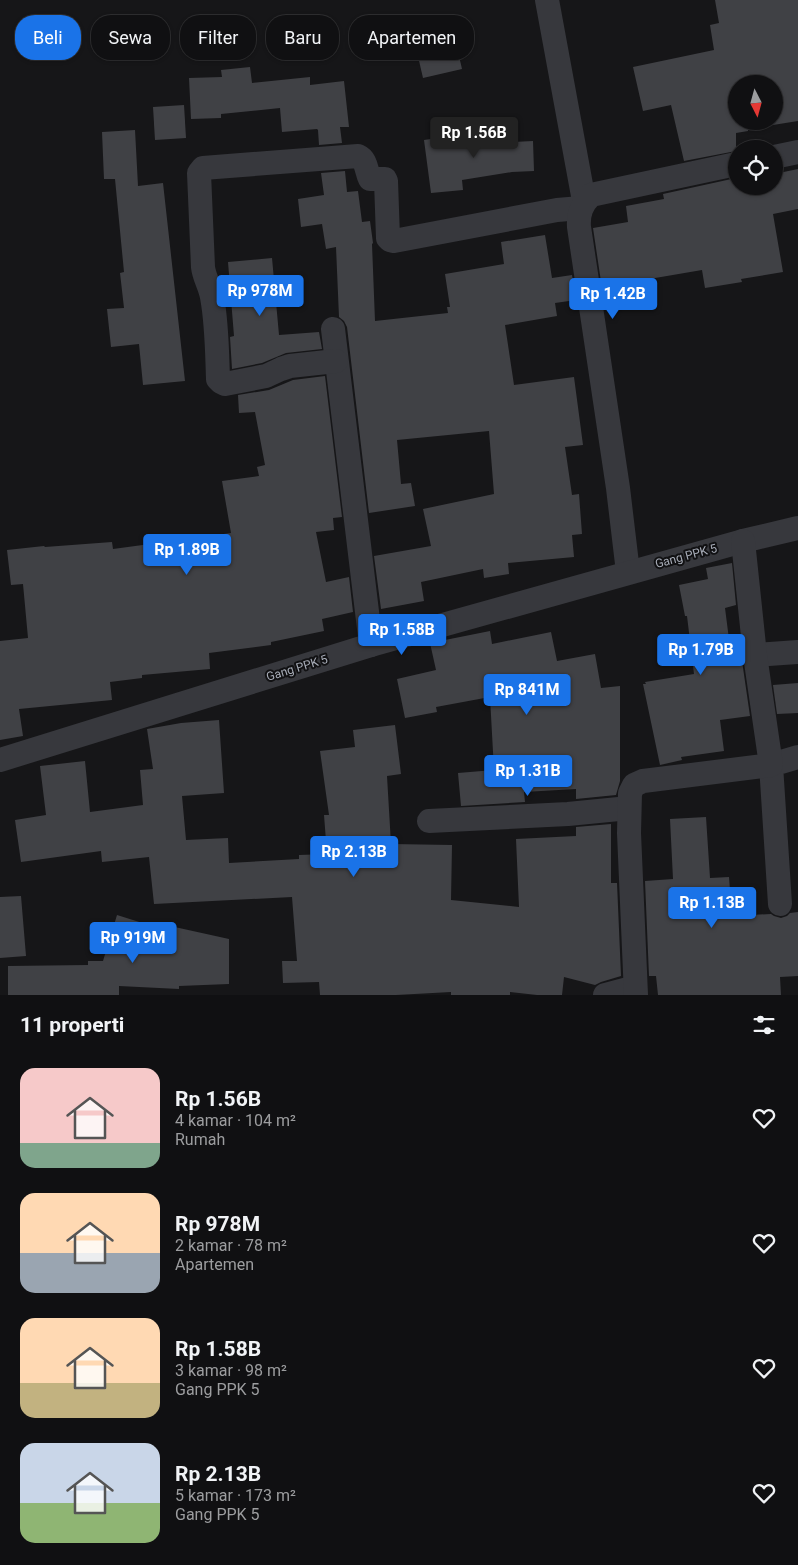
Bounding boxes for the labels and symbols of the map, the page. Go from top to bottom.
north arrow [728,75,782,130]
pin: Rp 1.56B [422,116,526,159]
pin: Rp 978M [214,274,306,317]
pin: Rp 1.42B [561,278,665,320]
pin: Rp 1.89B [135,534,239,576]
street label: Gang PPK 5 [654,541,719,571]
pin: Rp 1.58B [350,614,454,656]
pin: Rp 1.79B [649,634,753,676]
street label: Gang PPK 5 [265,652,330,684]
pin: Rp 841M [481,674,573,716]
pin: Rp 1.31B [476,754,580,797]
pin: Rp 2.13B [302,836,406,878]
pin: Rp 1.13B [660,886,764,929]
pin: Rp 919M [87,922,179,964]

